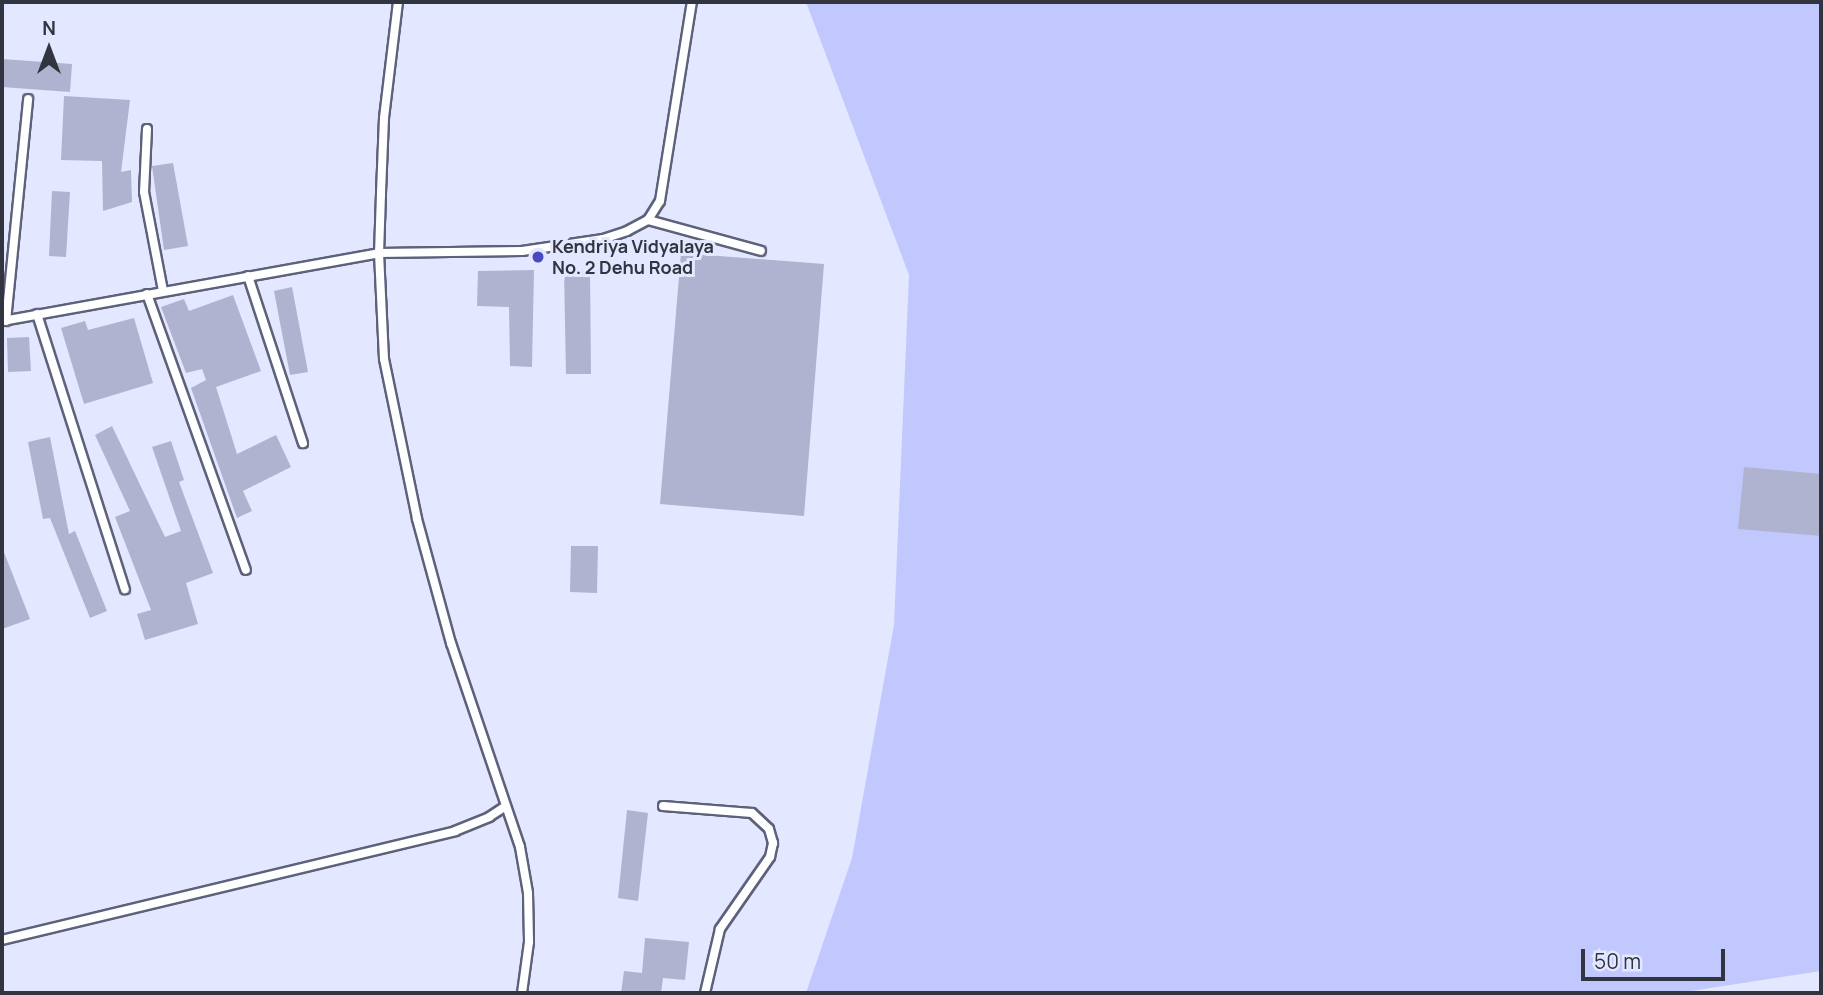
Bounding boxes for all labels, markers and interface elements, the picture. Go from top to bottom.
north arrow [14,14,84,84]
text: N [42,15,56,41]
place label: Kendriya Vidyalaya No. 2 Dehu Road [552,236,714,278]
marker: Kendriya Vidyalaya No. 2 Dehu Road [530,249,546,265]
scale bar [1585,936,1728,980]
text: 50 m [1594,947,1641,975]

